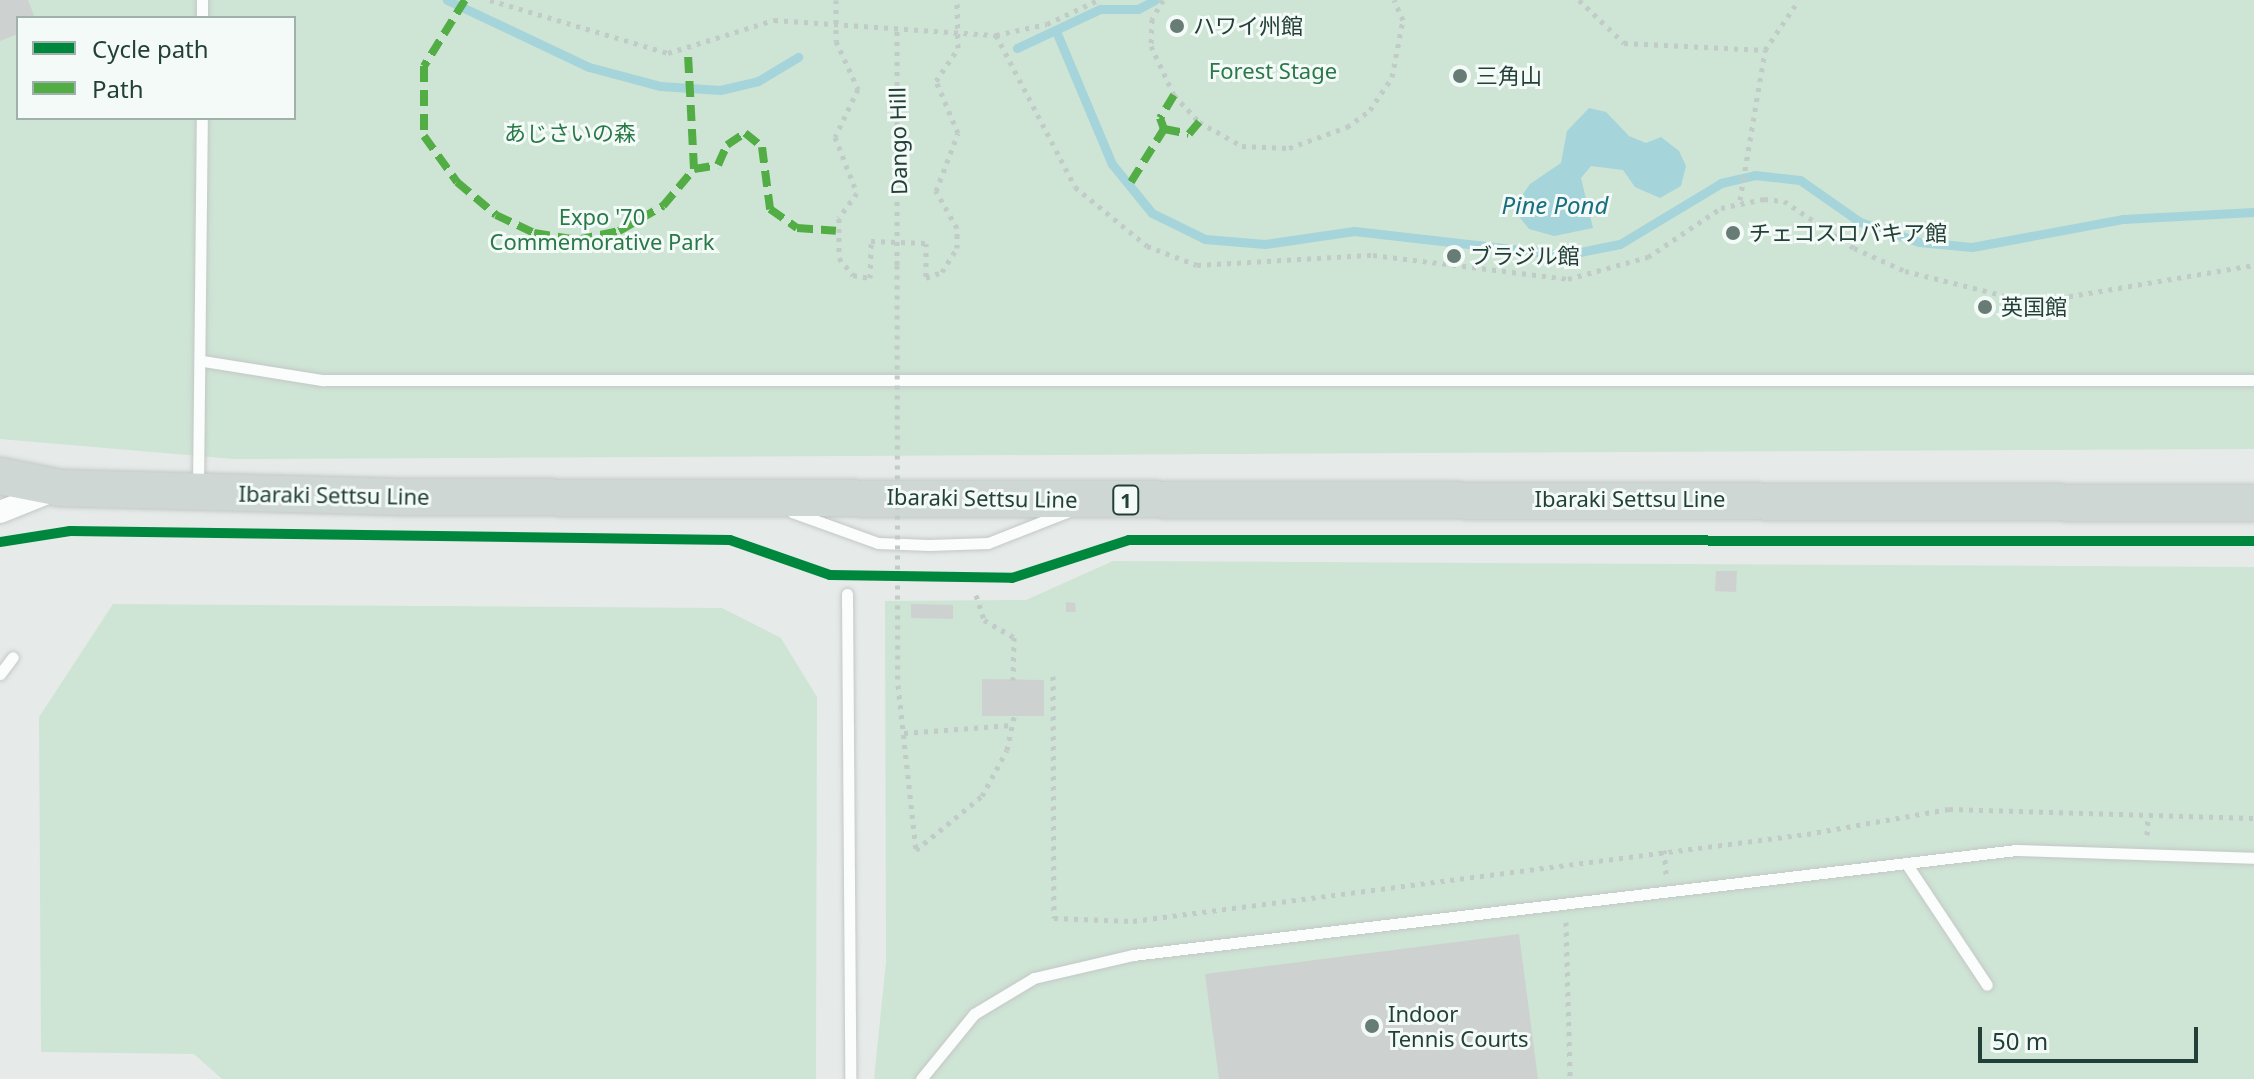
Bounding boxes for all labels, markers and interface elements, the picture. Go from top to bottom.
place label: ハワイ州館 [1193,13,1303,39]
legend [16,16,296,120]
marker: ハワイ州館 [1168,17,1186,35]
text: Cycle path [92,32,209,65]
park label: Forest Stage [1209,58,1337,84]
place label: 三角山 [1476,63,1542,89]
marker: 三角山 [1451,67,1469,85]
text: Path [92,72,143,105]
street label: Dango Hill [884,87,912,195]
park label: あじさいの森 [504,120,636,146]
water label: Pine Pond [1502,191,1608,219]
park label: Expo '70 Commemorative Park [489,203,715,254]
place label: チェコスロバキア館 [1749,220,1947,246]
marker: チェコスロバキア館 [1724,224,1742,242]
place label: ブラジル館 [1470,243,1580,269]
marker: ブラジル館 [1445,247,1463,265]
place label: 英国館 [2001,294,2067,320]
marker: 英国館 [1976,298,1994,316]
street label: Ibaraki Settsu Line [238,480,430,510]
street label: Ibaraki Settsu Line [886,483,1078,513]
road number: 1 [1112,484,1140,516]
street label: Ibaraki Settsu Line [1535,486,1725,512]
place label: Indoor Tennis Courts [1388,1000,1529,1052]
scale bar [1982,1011,2202,1061]
marker: Indoor Tennis Courts [1363,1017,1381,1035]
text: 50 m [1992,1024,2048,1057]

